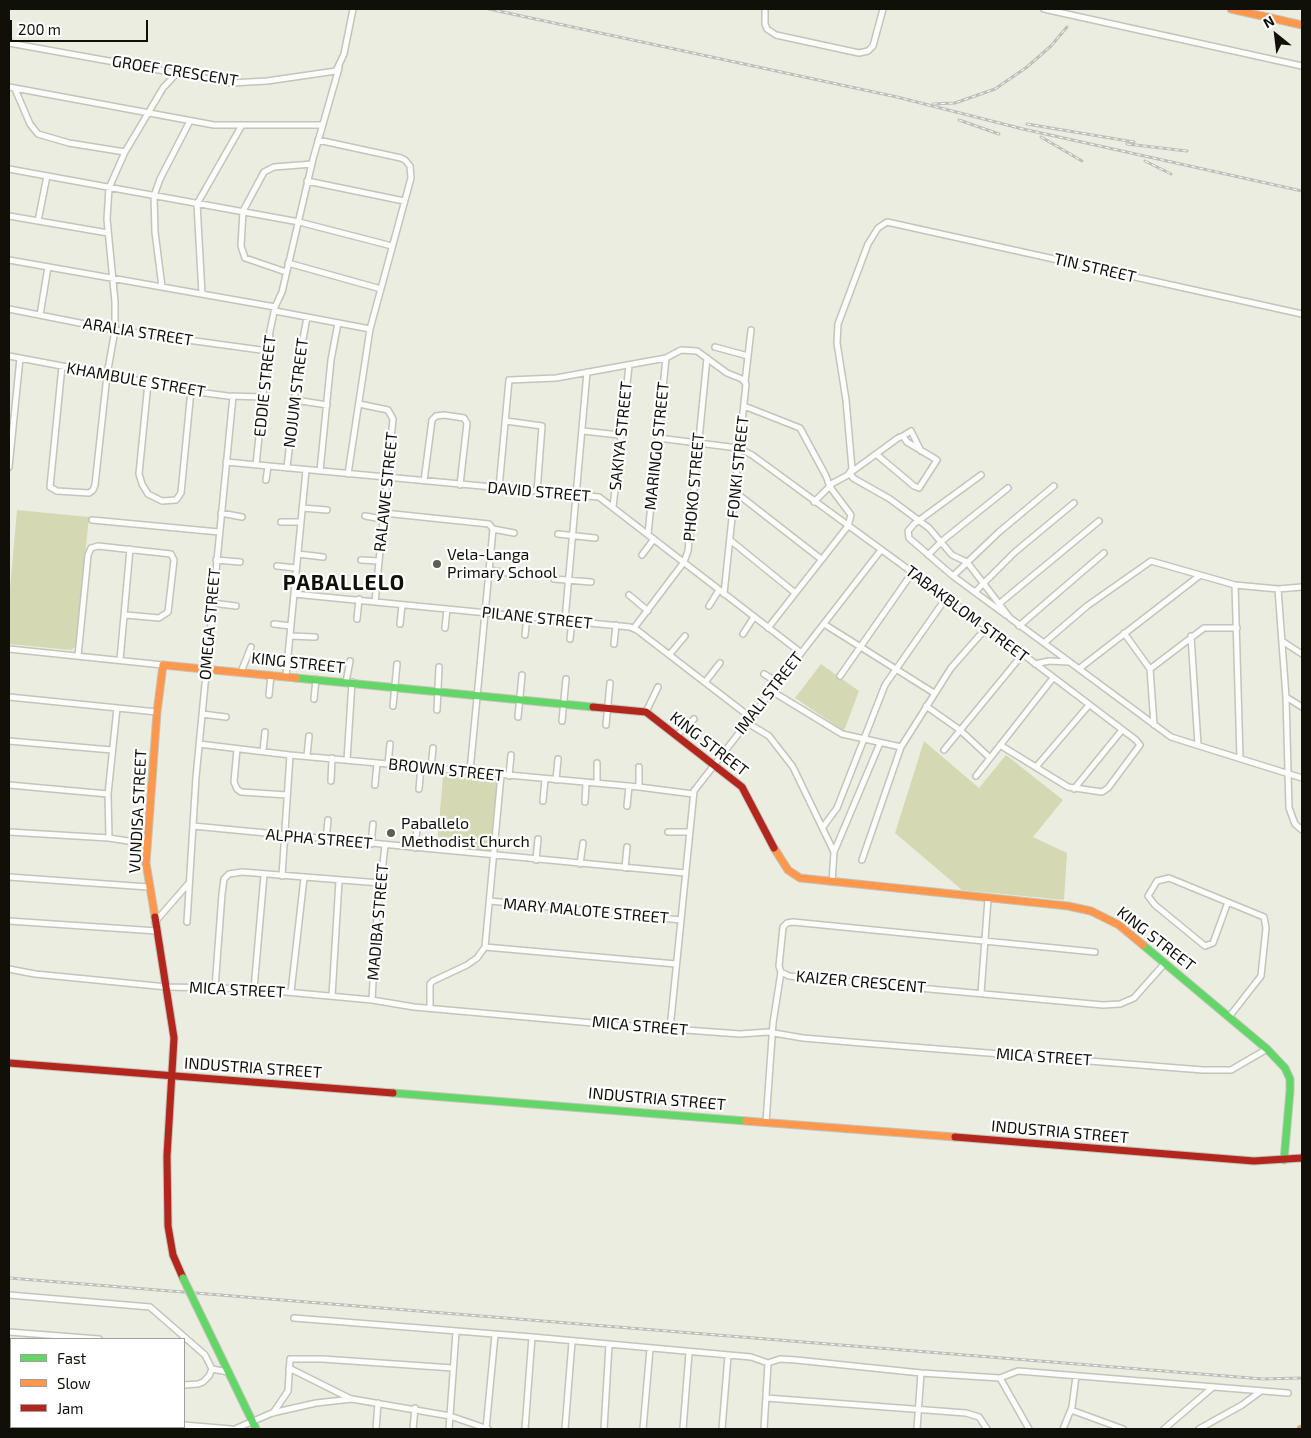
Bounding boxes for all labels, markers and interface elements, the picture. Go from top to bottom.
scale bar [12,10,150,42]
north arrow [1251,10,1301,60]
text: N [1260,12,1277,31]
text: 200 m [18,20,61,38]
street label: GROEF CRESCENT [111,52,239,90]
street label: TIN STREET [1052,249,1138,287]
street label: ARALIA STREET [82,314,194,350]
street label: EDDIE STREET [250,334,280,438]
street label: NOJUM STREET [280,337,312,449]
street label: KHAMBULE STREET [65,358,207,402]
street label: SAKIYA STREET [606,380,636,492]
street label: MARINGO STREET [641,381,673,511]
street label: FONKI STREET [723,415,753,519]
street label: RALAWE STREET [370,431,402,553]
street label: PHOKO STREET [680,432,708,542]
street label: DAVID STREET [487,478,591,506]
place label: Vela-Langa Primary School [447,545,557,583]
marker: Vela-Langa Primary School [431,558,443,570]
street label: TABAKBLOM STREET [902,561,1032,667]
street label: OMEGA STREET [196,567,224,681]
district label: PABALLELO [282,570,406,596]
street label: PILANE STREET [481,603,593,633]
street label: IMALI STREET [731,648,807,738]
street label: KING STREET [250,649,346,677]
street label: KING STREET [666,708,752,780]
street label: VUNDISA STREET [125,748,151,874]
street label: BROWN STREET [387,754,505,786]
place label: Paballelo Methodist Church [401,814,530,852]
street label: ALPHA STREET [265,825,373,853]
marker: Paballelo Methodist Church [385,827,397,839]
street label: MADIBA STREET [363,863,393,981]
street label: MARY MALOTE STREET [502,894,670,928]
street label: KING STREET [1113,903,1199,975]
street label: KAIZER CRESCENT [795,967,927,997]
street label: MICA STREET [188,978,286,1002]
street label: MICA STREET [591,1012,689,1040]
street label: MICA STREET [995,1044,1093,1070]
street label: INDUSTRIA STREET [183,1054,323,1082]
street label: INDUSTRIA STREET [587,1083,727,1115]
street label: INDUSTRIA STREET [990,1116,1130,1148]
legend [10,1338,185,1428]
text: Fast [57,1349,86,1367]
text: Slow [57,1374,91,1392]
text: Jam [57,1399,83,1417]

